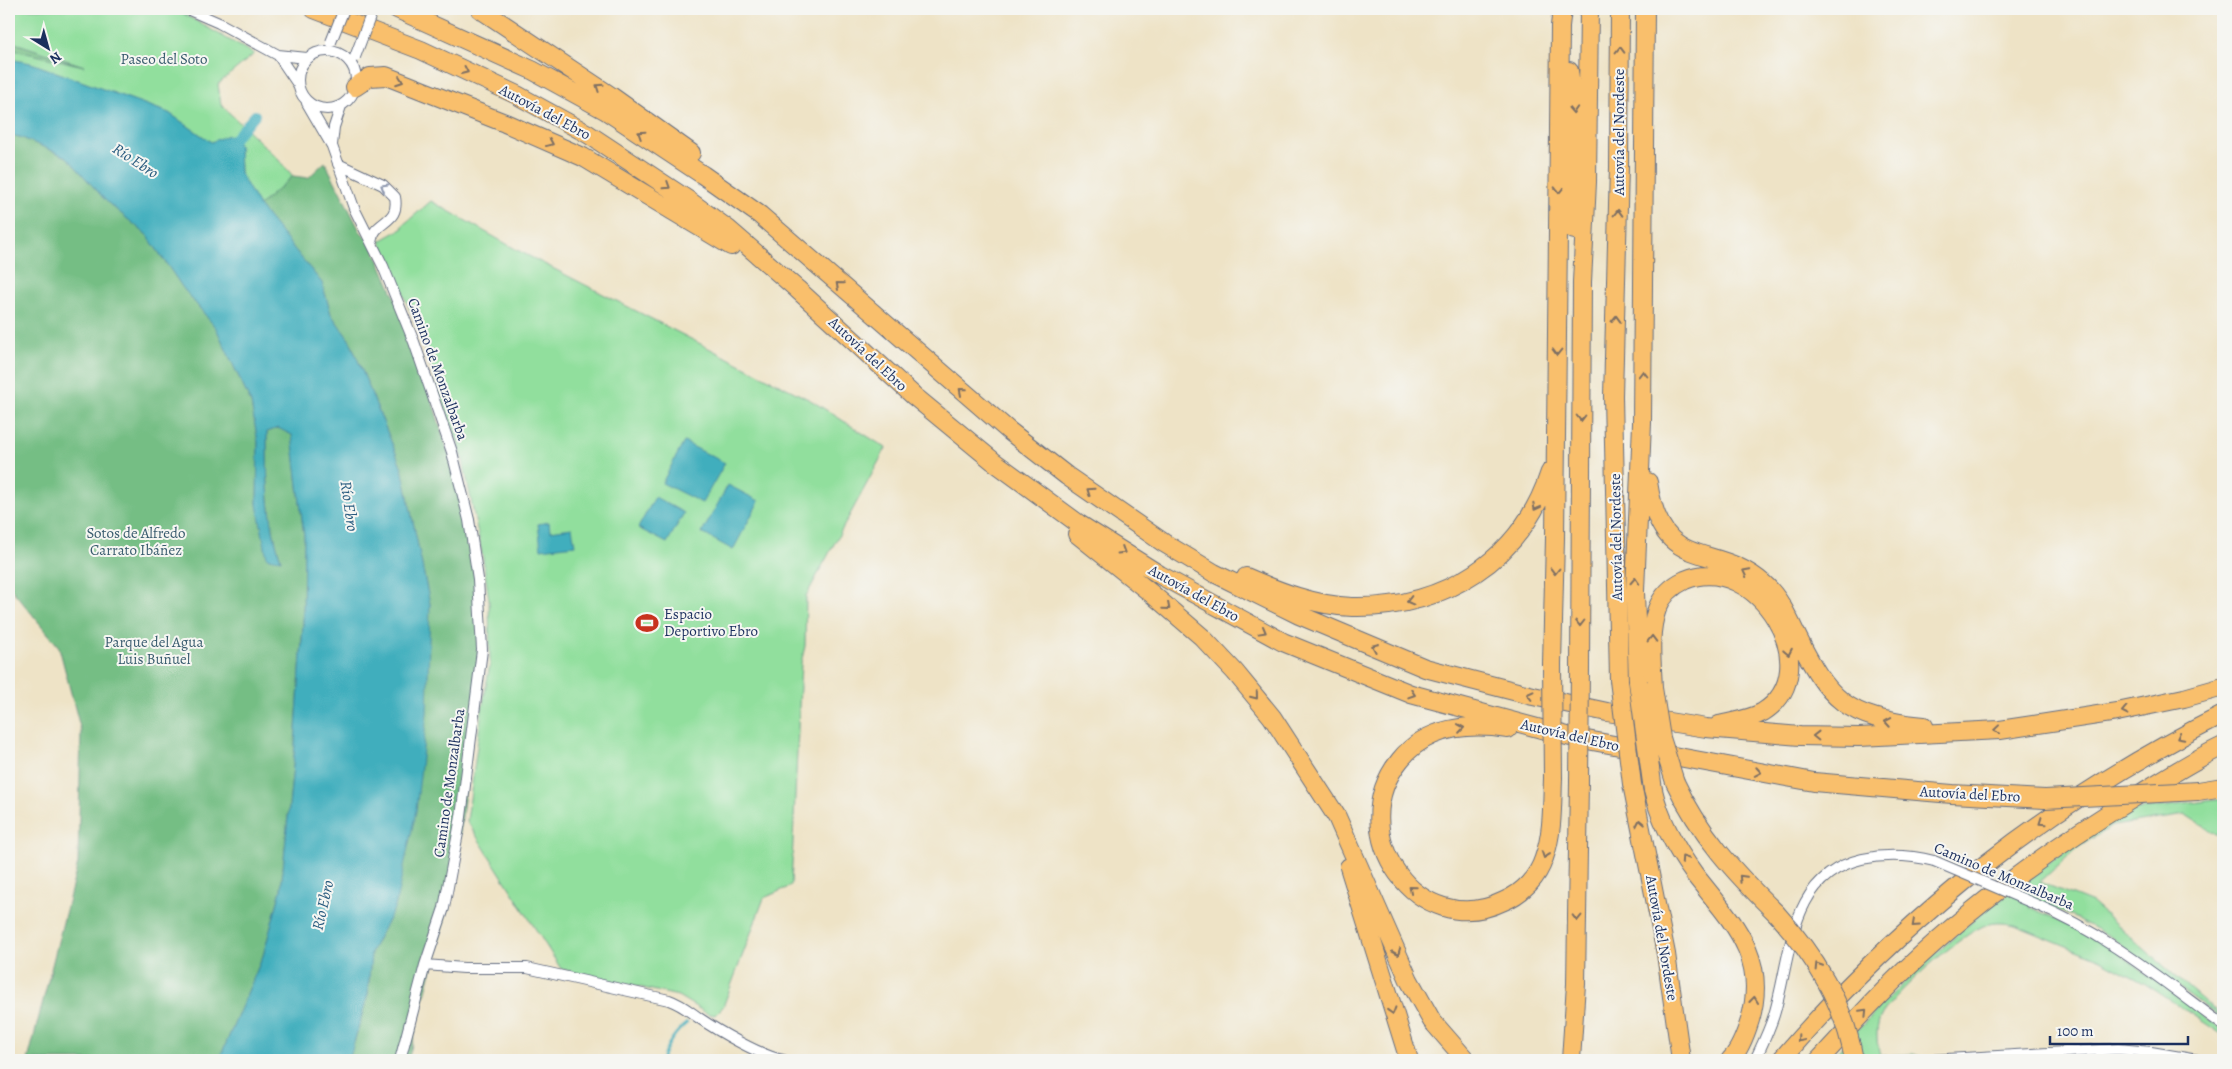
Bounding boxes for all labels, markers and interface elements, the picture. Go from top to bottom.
north arrow [22,22,72,72]
one-way arrow [1615,46,1625,54]
text: N [46,47,65,69]
park label: Paseo del Soto [120,49,208,69]
one-way arrow [460,65,469,75]
street label: Autovía del Nordeste [1609,68,1629,197]
one-way arrow [395,75,404,85]
street label: Autovía del Ebro [495,79,594,144]
one-way arrow [595,84,605,93]
one-way arrow [1568,106,1579,114]
one-way arrow [637,130,646,140]
one-way arrow [545,136,554,147]
water label: Río Ebro [108,138,163,184]
one-way arrow [661,180,670,189]
one-way arrow [380,183,389,193]
one-way arrow [1554,186,1564,194]
one-way arrow [1613,209,1624,217]
one-way arrow [836,281,845,290]
street label: Camino de Monzalbarba [403,295,473,443]
street label: Autovía del Ebro [824,312,912,396]
one-way arrow [1611,314,1621,322]
one-way arrow [1552,348,1562,356]
one-way arrow [1638,370,1648,378]
one-way arrow [958,388,967,397]
one-way arrow [1576,414,1586,422]
street label: Autovía del Nordeste [1605,473,1627,602]
water label: Río Ebro [335,479,363,533]
one-way arrow [1086,488,1096,497]
one-way arrow [1533,501,1543,510]
park label: Sotos de Alfredo Carrato Ibáñez [86,523,186,560]
one-way arrow [1116,544,1125,554]
street label: Autovía del Ebro [1144,559,1243,626]
one-way arrow [1550,568,1560,576]
one-way arrow [1742,568,1751,578]
one-way arrow [1630,576,1641,584]
one-way arrow [1406,595,1415,606]
one-way arrow [1161,601,1170,610]
place label: Espacio Deportivo Ebro [664,604,758,641]
sports icon: Espacio Deportivo Ebro [634,610,660,636]
one-way arrow [1575,619,1585,627]
one-way arrow [1257,625,1266,635]
park label: Parque del Agua Luis Buñuel [105,632,203,669]
one-way arrow [1647,635,1657,643]
one-way arrow [1371,643,1380,653]
one-way arrow [1782,647,1792,656]
one-way arrow [1408,688,1416,698]
one-way arrow [1250,690,1259,699]
one-way arrow [1526,690,1535,701]
one-way arrow [2120,705,2129,716]
street label: Camino de Monzalbarba [429,707,469,859]
street label: Autovía del Ebro [1518,714,1621,756]
one-way arrow [1884,717,1893,727]
one-way arrow [1457,723,1465,734]
one-way arrow [1992,724,2000,735]
one-way arrow [1812,731,1820,742]
one-way arrow [2176,731,2185,741]
one-way arrow [1754,766,1762,776]
street label: Autovía del Ebro [1918,781,2021,807]
one-way arrow [2038,816,2047,825]
one-way arrow [1635,818,1645,827]
street label: Camino de Monzalbarba [1931,837,2077,915]
one-way arrow [1540,850,1550,859]
one-way arrow [1681,855,1690,865]
street label: Autovía del Nordeste [1641,873,1683,1003]
one-way arrow [1738,875,1747,884]
water label: Río Ebro [307,878,339,932]
one-way arrow [1408,885,1417,894]
one-way arrow [1572,914,1582,922]
one-way arrow [1911,918,1920,927]
one-way arrow [1390,947,1401,956]
one-way arrow [1815,963,1825,972]
one-way arrow [1748,995,1759,1003]
one-way arrow [1387,1006,1397,1014]
one-way arrow [1858,1009,1867,1018]
scale bar [2050,1014,2187,1046]
text: 100 m [2057,1021,2094,1041]
one-way arrow [1797,1033,1806,1042]

